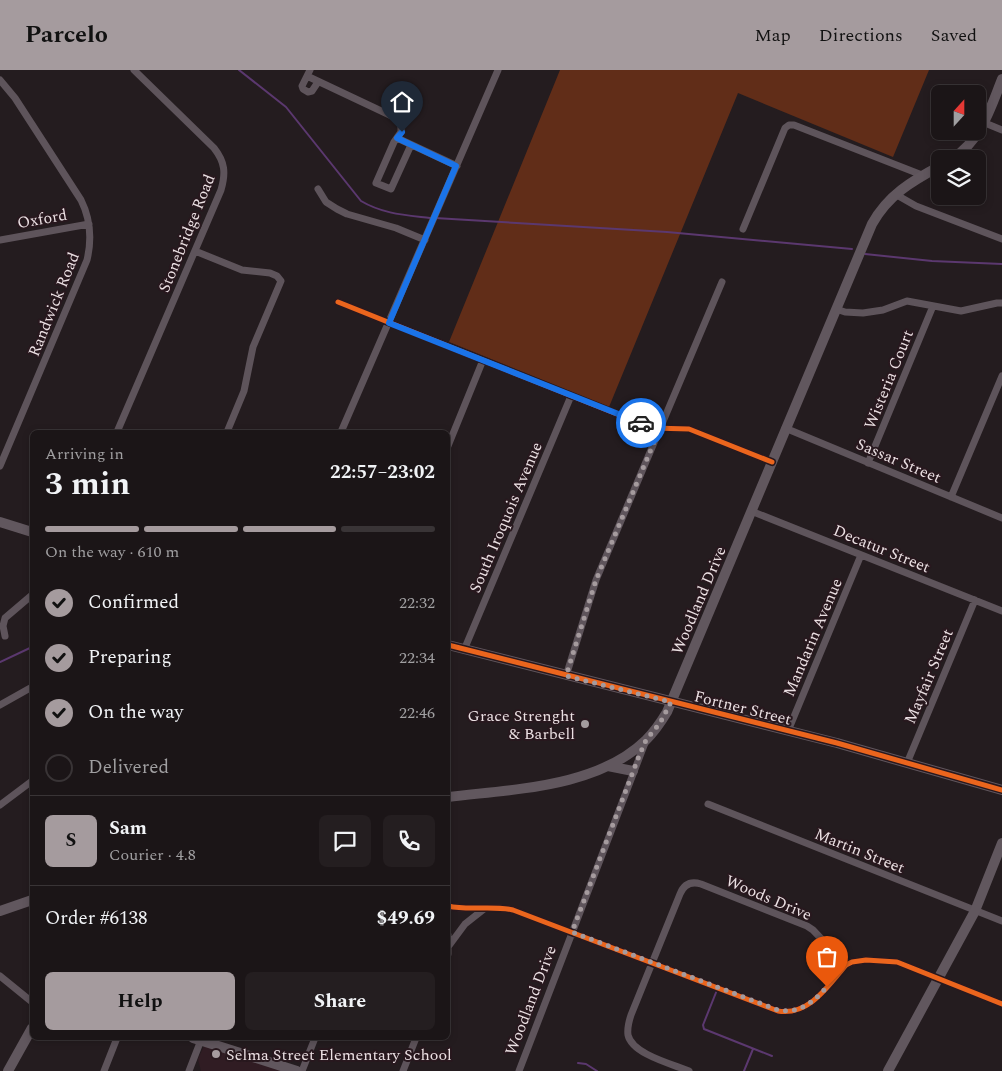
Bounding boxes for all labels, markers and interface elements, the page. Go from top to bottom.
text: Parcelo [25,17,108,53]
text: Map [755,22,791,49]
text: Directions [819,22,903,49]
text: Saved [931,22,977,49]
pin [381,81,423,132]
north arrow [931,85,986,140]
map controls [931,85,986,205]
icon: home [388,88,416,116]
button: layers [931,150,986,205]
street label: Stonebridge Road [152,171,222,296]
street label: Oxford [15,203,69,235]
street label: Randwick Road [22,249,86,360]
street label: Wisteria Court [858,326,920,433]
courier [616,398,666,448]
icon: car [627,409,655,437]
street label: Sassar Street [852,432,945,490]
street label: South Iroquois Avenue [463,438,549,597]
text: Arriving in [45,442,124,466]
text: 22:57–23:02 [330,458,435,487]
text: 3 min [45,460,130,509]
street label: Decatur Street [830,519,934,579]
text: On the way · 610 m [45,540,179,564]
street label: Woodland Drive [665,542,733,658]
street label: Mandarin Avenue [777,574,849,700]
text: Confirmed [88,588,179,617]
icon: check [45,589,73,617]
text: 22:32 [399,591,435,615]
street label: Mayfair Street [898,625,960,728]
text: Preparing [88,643,172,672]
icon: check [45,644,73,672]
text: 22:34 [399,646,435,670]
street label: Fortner Street [692,684,794,732]
text: On the way [88,698,184,727]
icon: check [45,699,73,727]
text: 22:46 [399,701,435,725]
place label: Grace Strenght & Barbell [468,704,575,746]
marker: Grace Strenght & Barbell [579,718,591,730]
text: Delivered [88,753,169,782]
text: Sam [109,814,147,843]
button: chat [319,815,371,867]
button: phone [383,815,435,867]
street label: Martin Street [811,822,909,880]
text: S [66,826,76,855]
text: Courier · 4.8 [109,843,196,867]
street label: Woods Drive [722,869,816,927]
text: Order #6138 [45,904,148,933]
text: $49.69 [377,904,435,933]
pin [806,936,848,987]
street label: Woodland Drive [499,942,563,1059]
icon: bag [813,943,841,971]
button: Help [45,972,235,1030]
button: Share [245,972,435,1030]
place label: Selma Street Elementary School [226,1043,452,1067]
marker: Selma Street Elementary School [210,1048,222,1060]

